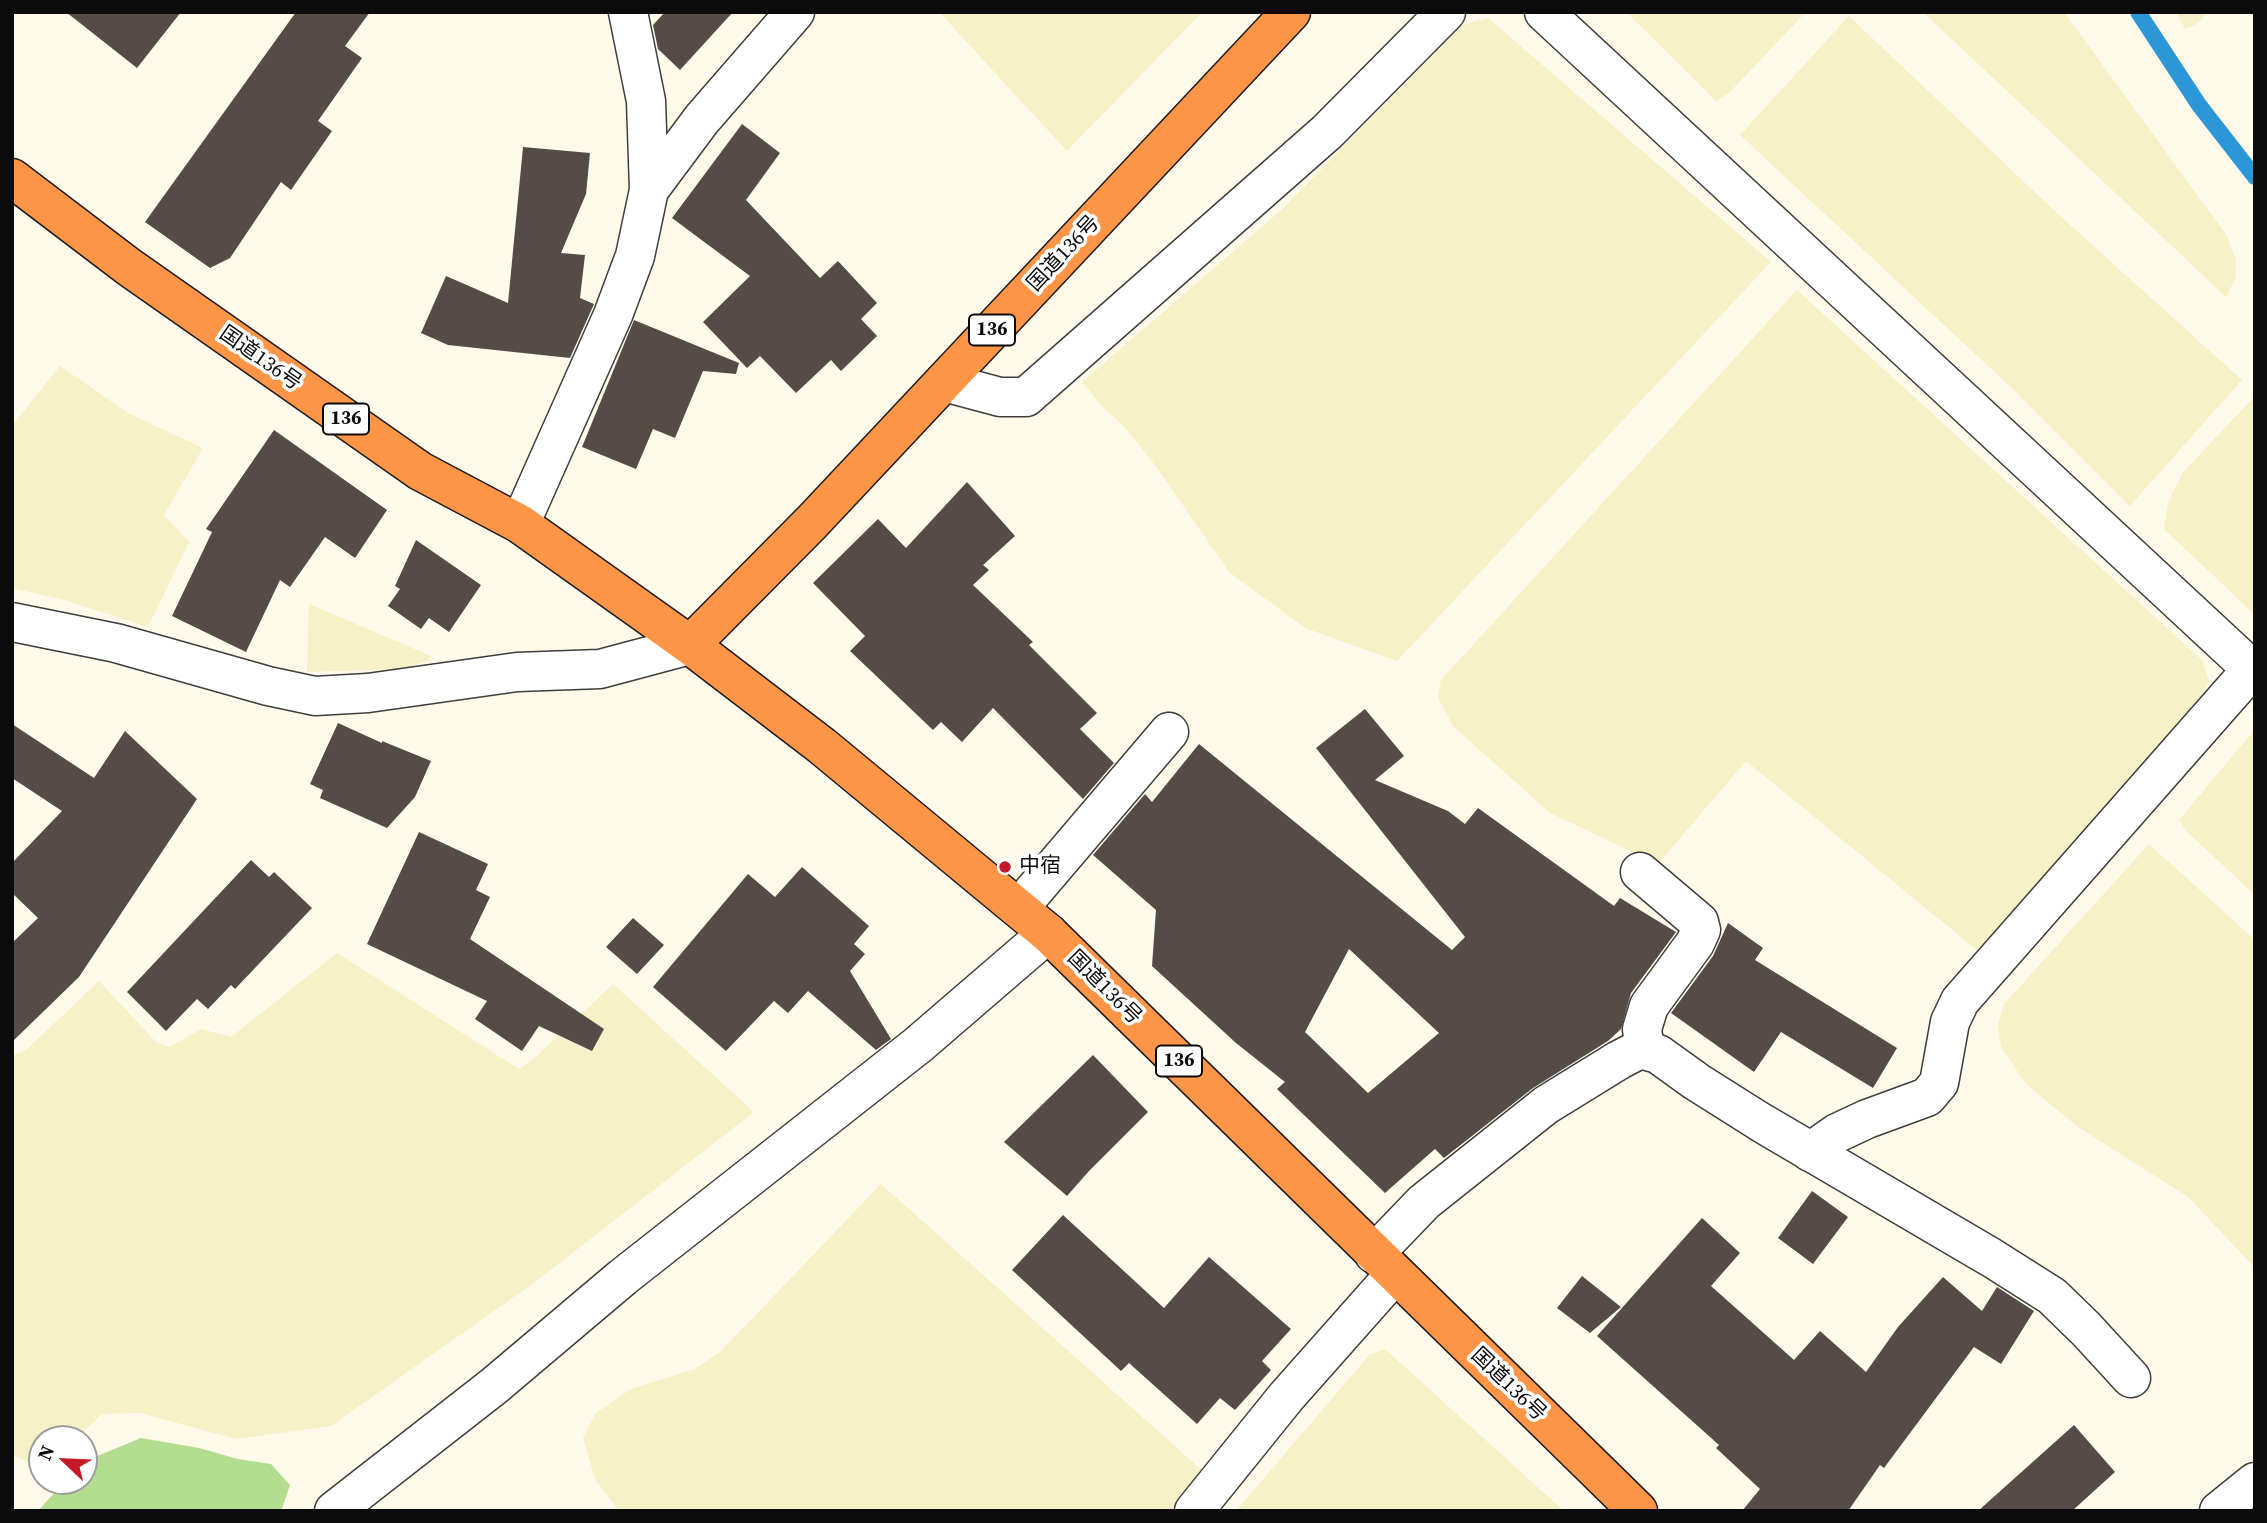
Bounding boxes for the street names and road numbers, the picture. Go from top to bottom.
street label: 国道136号 [1023,211,1105,297]
road number: 136 [969,314,1015,346]
street label: 国道136号 [214,322,306,396]
road number: 136 [323,404,369,434]
street label: 国道136号 [1062,946,1146,1030]
road number: 136 [1156,1046,1202,1077]
street label: 国道136号 [1465,1343,1551,1427]

